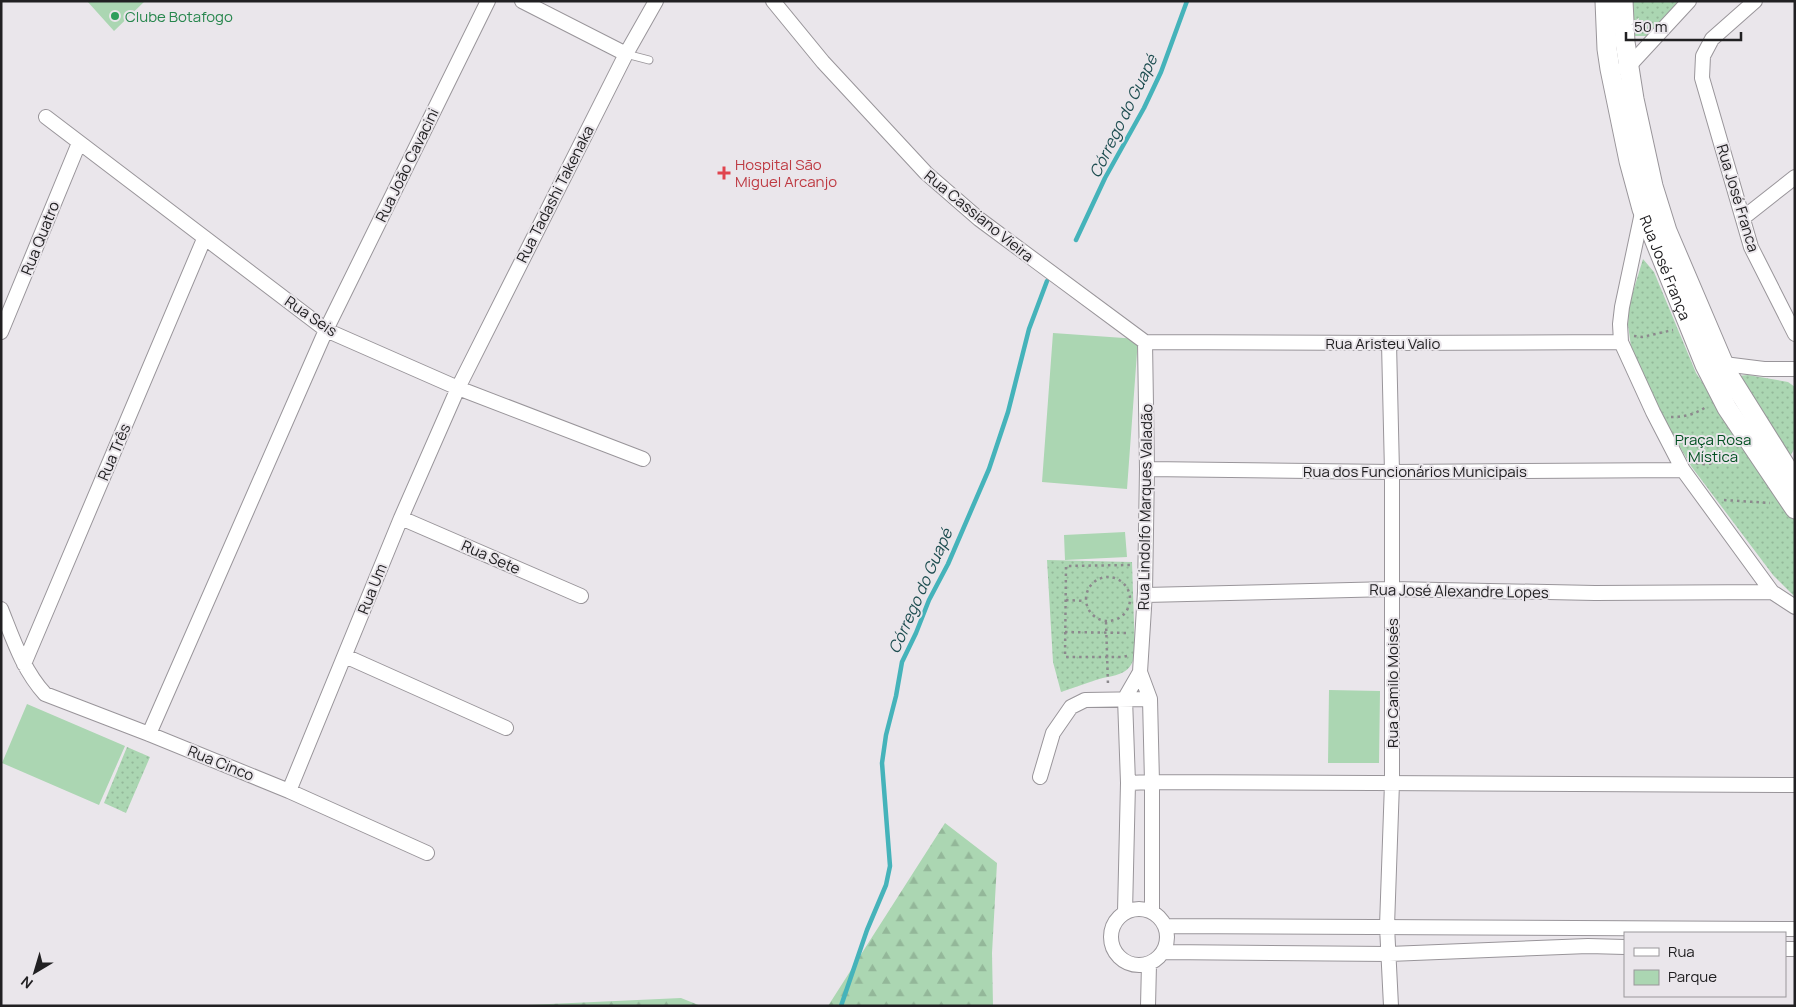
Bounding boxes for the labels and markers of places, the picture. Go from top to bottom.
place label: Clube Botafogo [125,6,233,27]
marker: Clube Botafogo [109,10,121,22]
place label: Hospital São Miguel Arcanjo [735,154,837,192]
marker: Hospital São Miguel Arcanjo [717,166,731,180]

